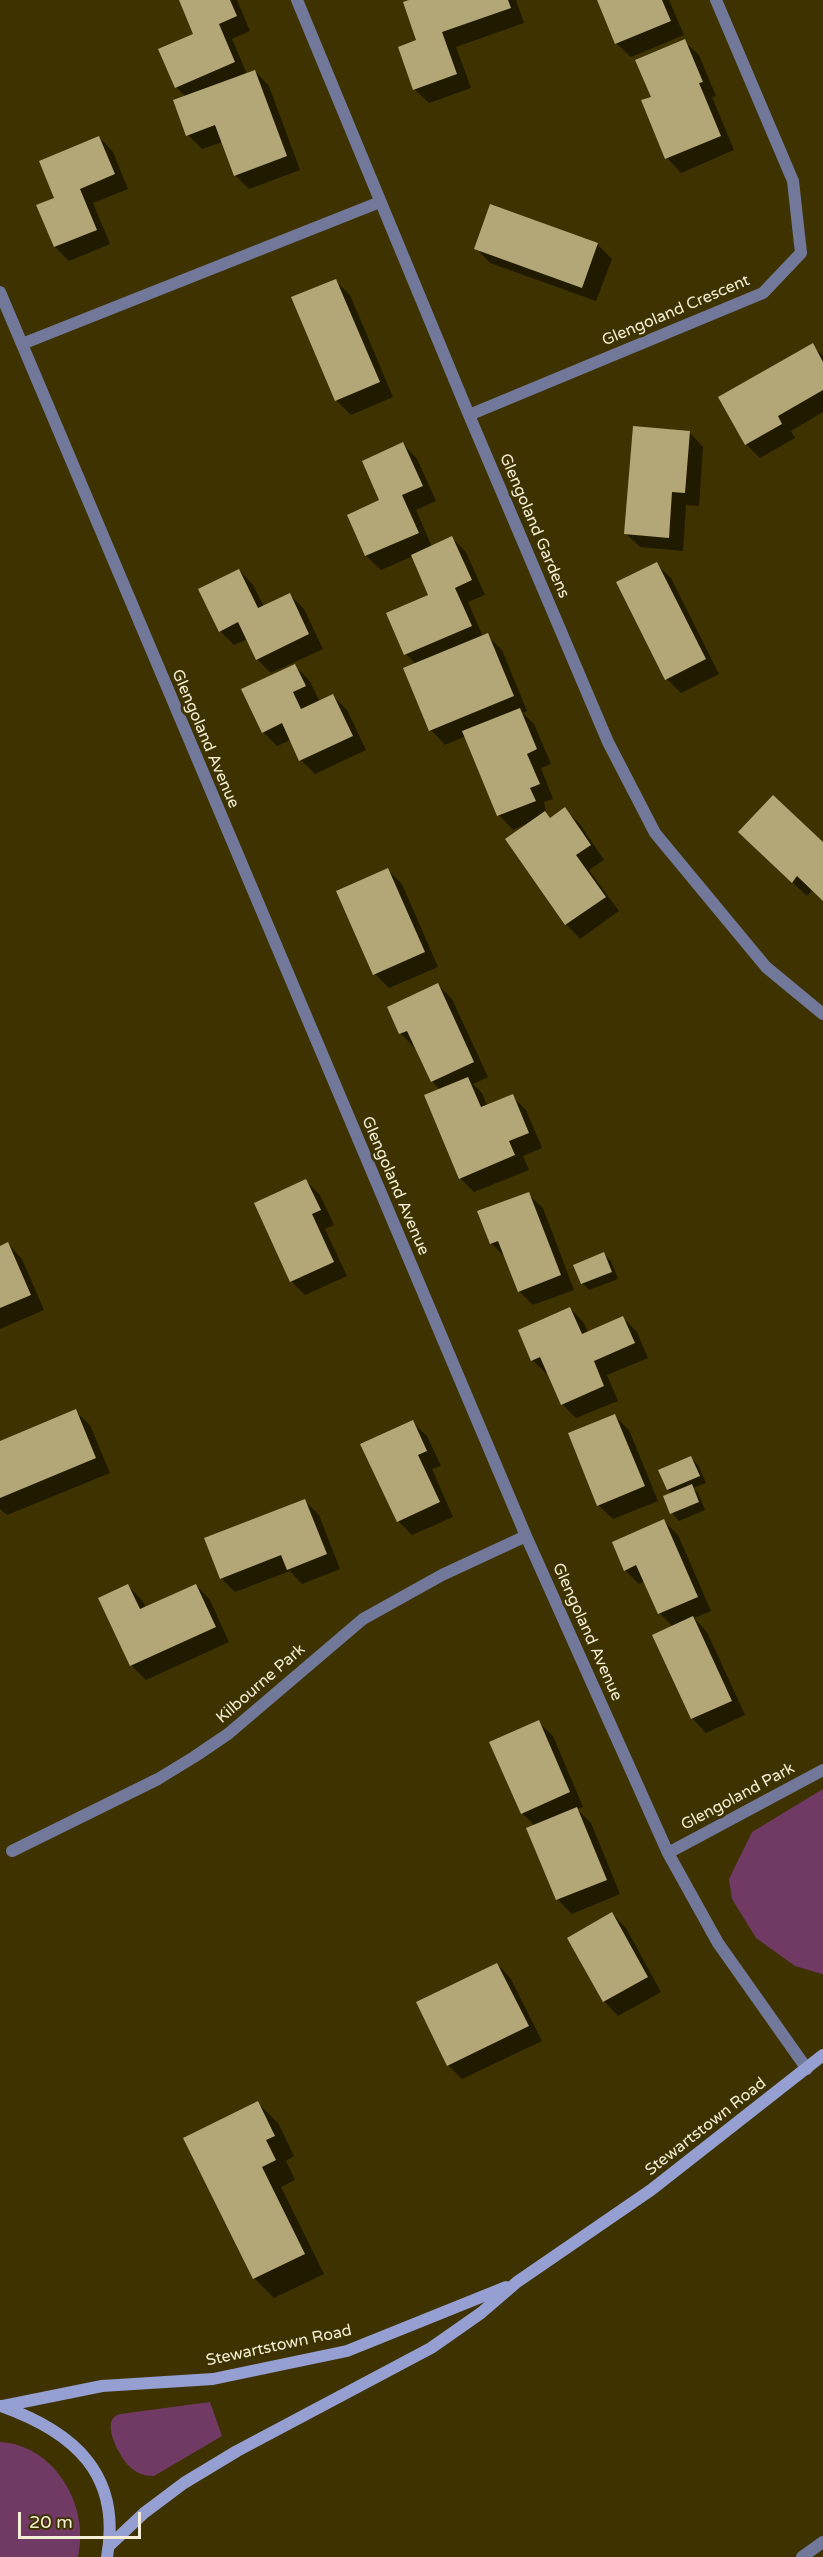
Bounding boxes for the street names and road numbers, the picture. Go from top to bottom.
street label: Glengoland Crescent [599,271,753,351]
street label: Glengoland Gardens [495,451,573,601]
street label: Glengoland Avenue [167,667,243,811]
street label: Glengoland Avenue [357,1114,433,1258]
street label: Glengoland Avenue [548,1560,626,1704]
street label: Kilbourne Park [213,1640,309,1728]
street label: Glengoland Park [678,1759,798,1835]
street label: Stewartstown Road [642,2074,770,2180]
street label: Stewartstown Road [204,2321,354,2371]

